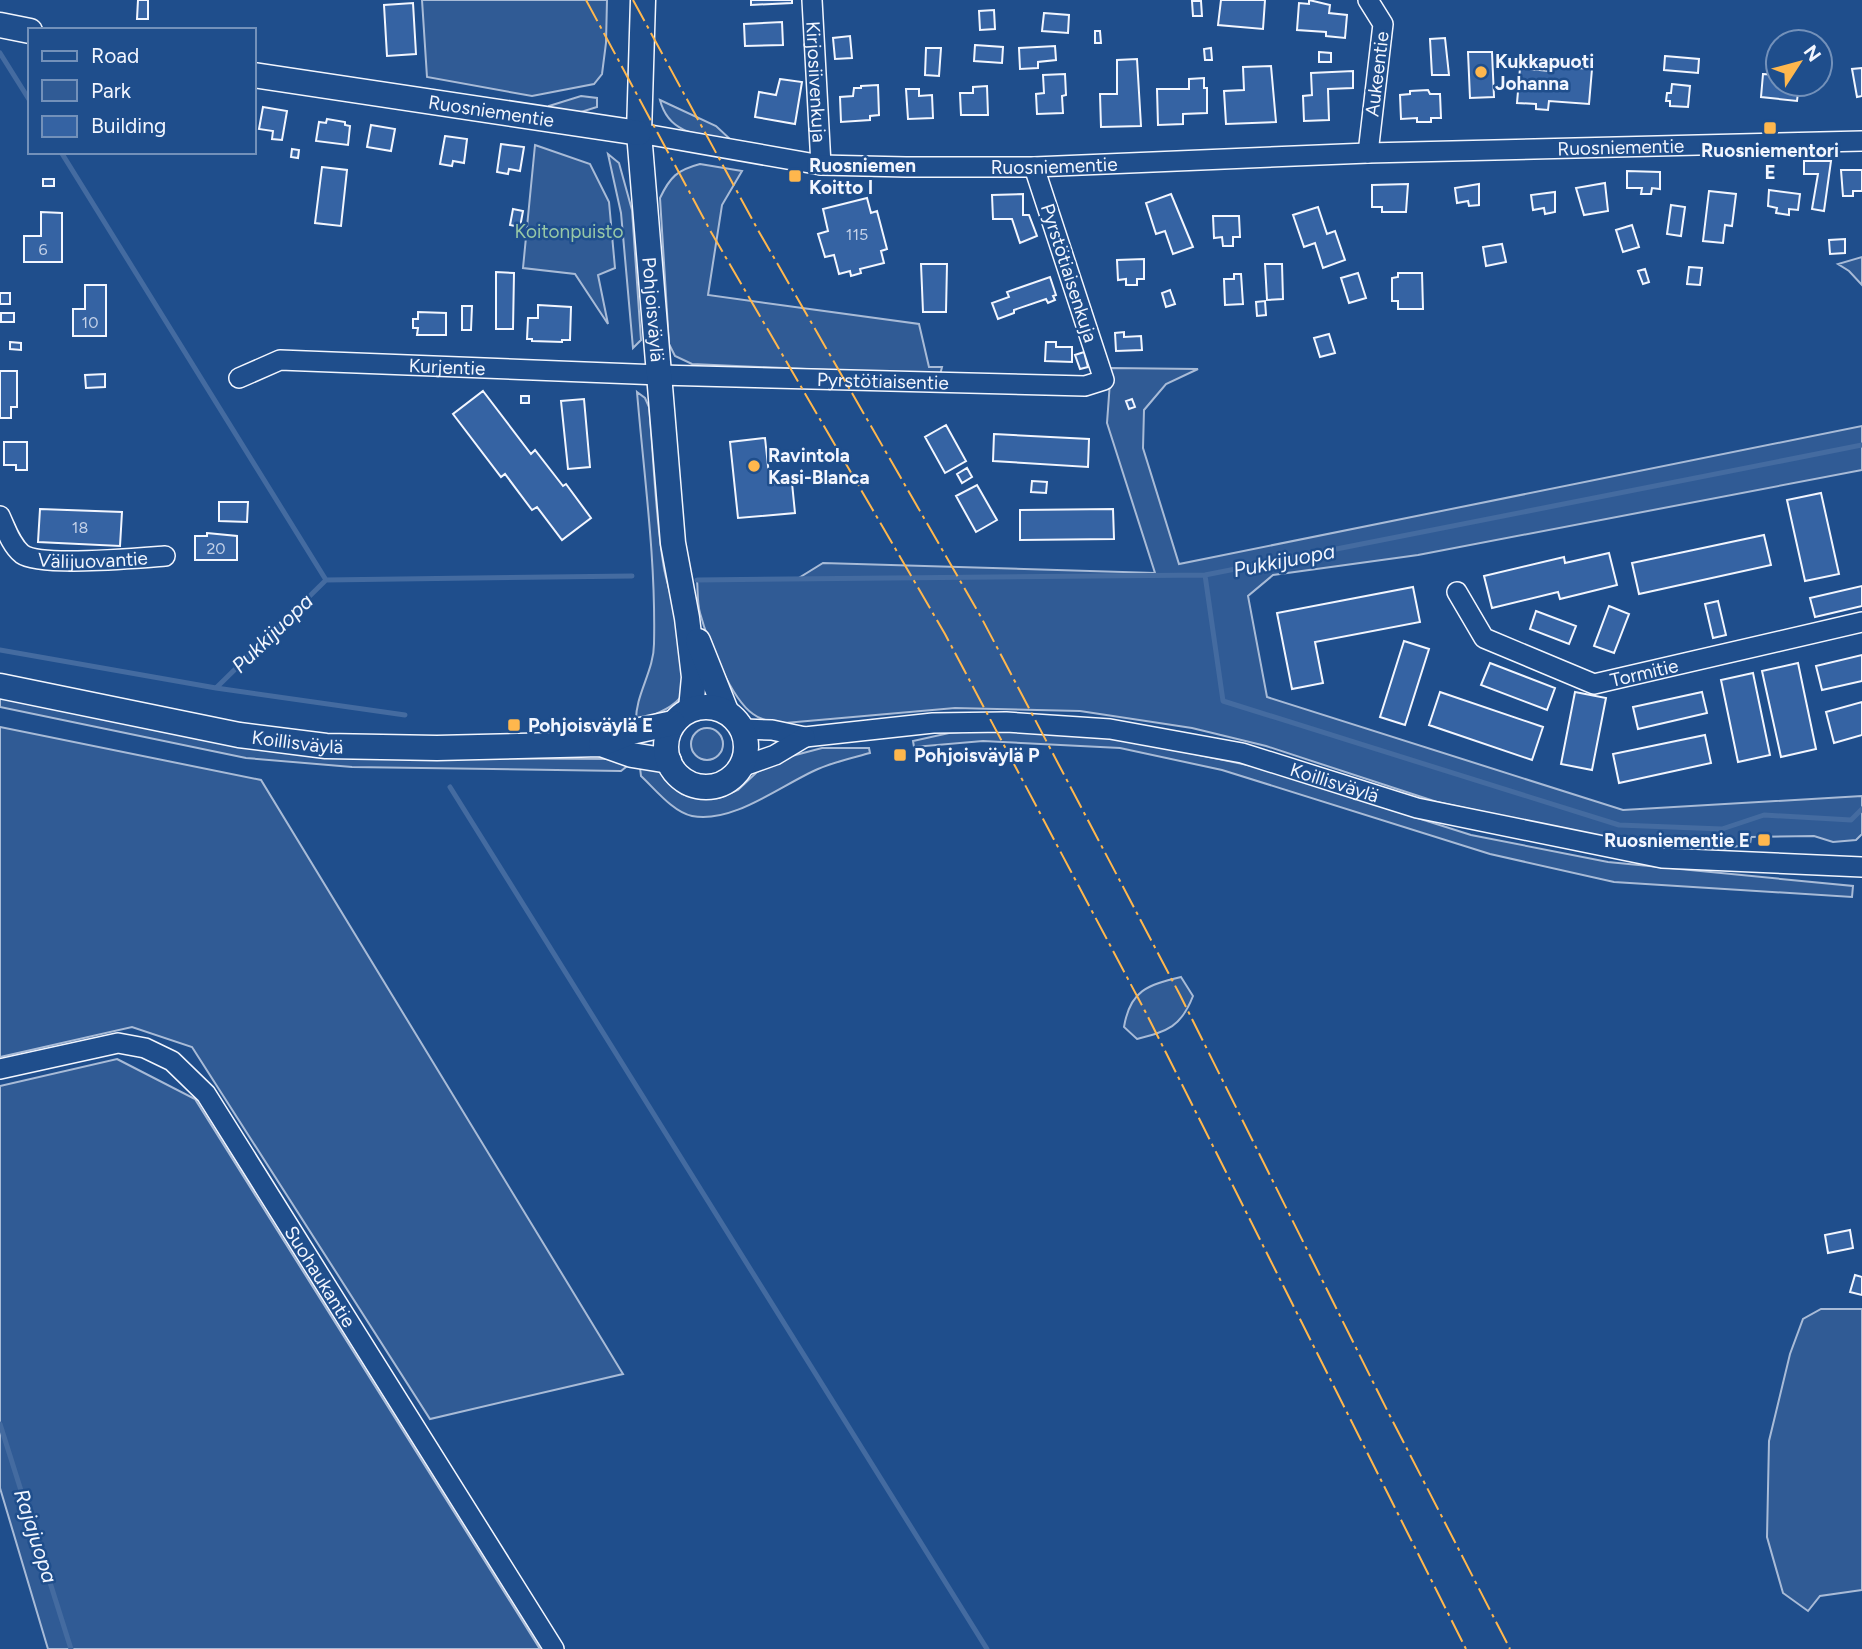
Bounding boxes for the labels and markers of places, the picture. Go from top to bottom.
place label: Kukkapuoti Johanna [1495,50,1594,95]
marker: Kukkapuoti Johanna [1473,64,1489,80]
marker: Ruosniementori E [1762,120,1778,136]
place label: Ruosniementori E [1701,139,1839,184]
place label: Ruosniemen Koitto I [809,154,916,199]
marker: Ruosniemen Koitto I [787,168,803,184]
place label: Ravintola Kasi-Blanca [768,444,870,489]
marker: Ravintola Kasi-Blanca [746,458,762,474]
place label: Pohjoisväylä E [528,714,653,737]
marker: Pohjoisväylä E [506,717,522,733]
place label: Pohjoisväylä P [914,744,1040,767]
marker: Pohjoisväylä P [892,747,908,763]
place label: Ruosniementie E [1604,829,1750,852]
marker: Ruosniementie E [1756,832,1772,848]

